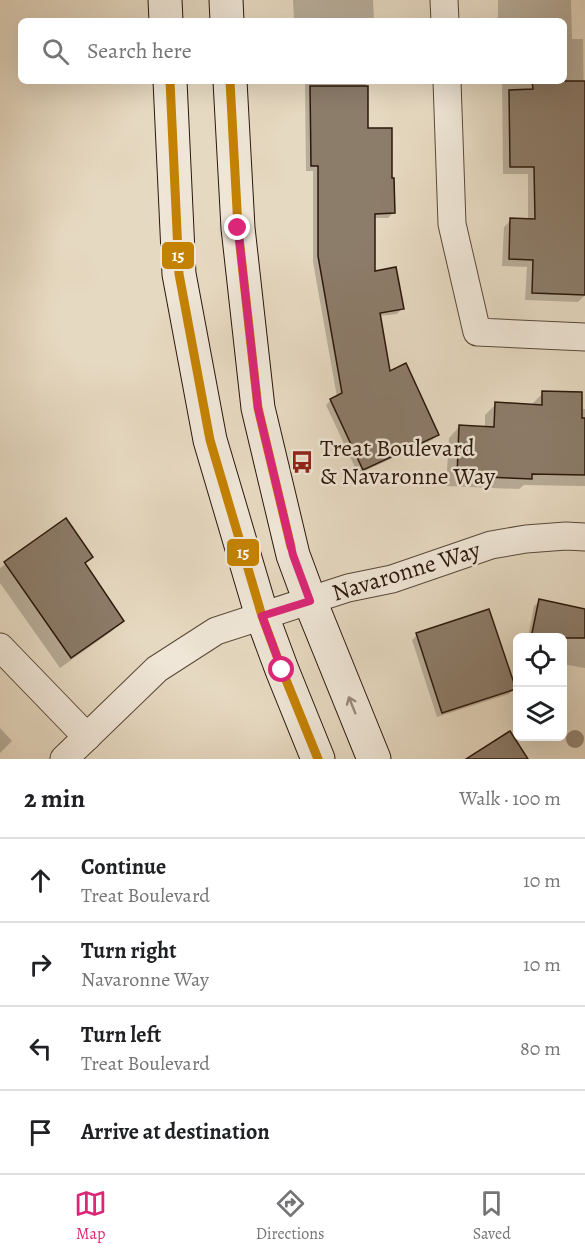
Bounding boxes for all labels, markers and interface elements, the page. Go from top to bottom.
search box [18,18,567,84]
icon: search [39,35,72,68]
text: Search here [87,36,192,66]
route end [224,214,250,240]
line badge: 15 [161,241,195,270]
text: 15 [172,245,184,267]
place label: Treat Boulevard & Navaronne Way [320,432,495,492]
bus stop icon: Treat Boulevard & Navaronne Way [289,449,315,475]
street label: Navaronne Way [328,533,484,609]
line badge: 15 [226,538,260,567]
text: 15 [237,542,249,564]
map controls [513,633,567,741]
button: locate [513,633,567,687]
route start [268,656,294,682]
button: layers [513,687,567,741]
one-way arrow [346,696,357,714]
text: 2 min [24,781,85,816]
text: Walk · 100 m [459,785,561,812]
text: Continue [81,852,166,882]
icon: ahead [24,864,57,897]
text: 10 m [523,867,561,894]
text: Treat Boulevard [81,882,210,909]
text: Turn right [81,936,177,966]
icon: right [24,948,57,981]
text: 10 m [523,951,561,978]
text: Navaronne Way [81,966,209,993]
text: Turn left [81,1020,161,1050]
icon: left [24,1032,57,1065]
text: 80 m [520,1035,561,1062]
text: Treat Boulevard [81,1050,210,1077]
icon: arrive [24,1116,57,1149]
text: Arrive at destination [81,1117,270,1147]
tab: Map [74,1187,107,1245]
tab: Directions [256,1187,324,1245]
tab: Saved [473,1187,511,1245]

